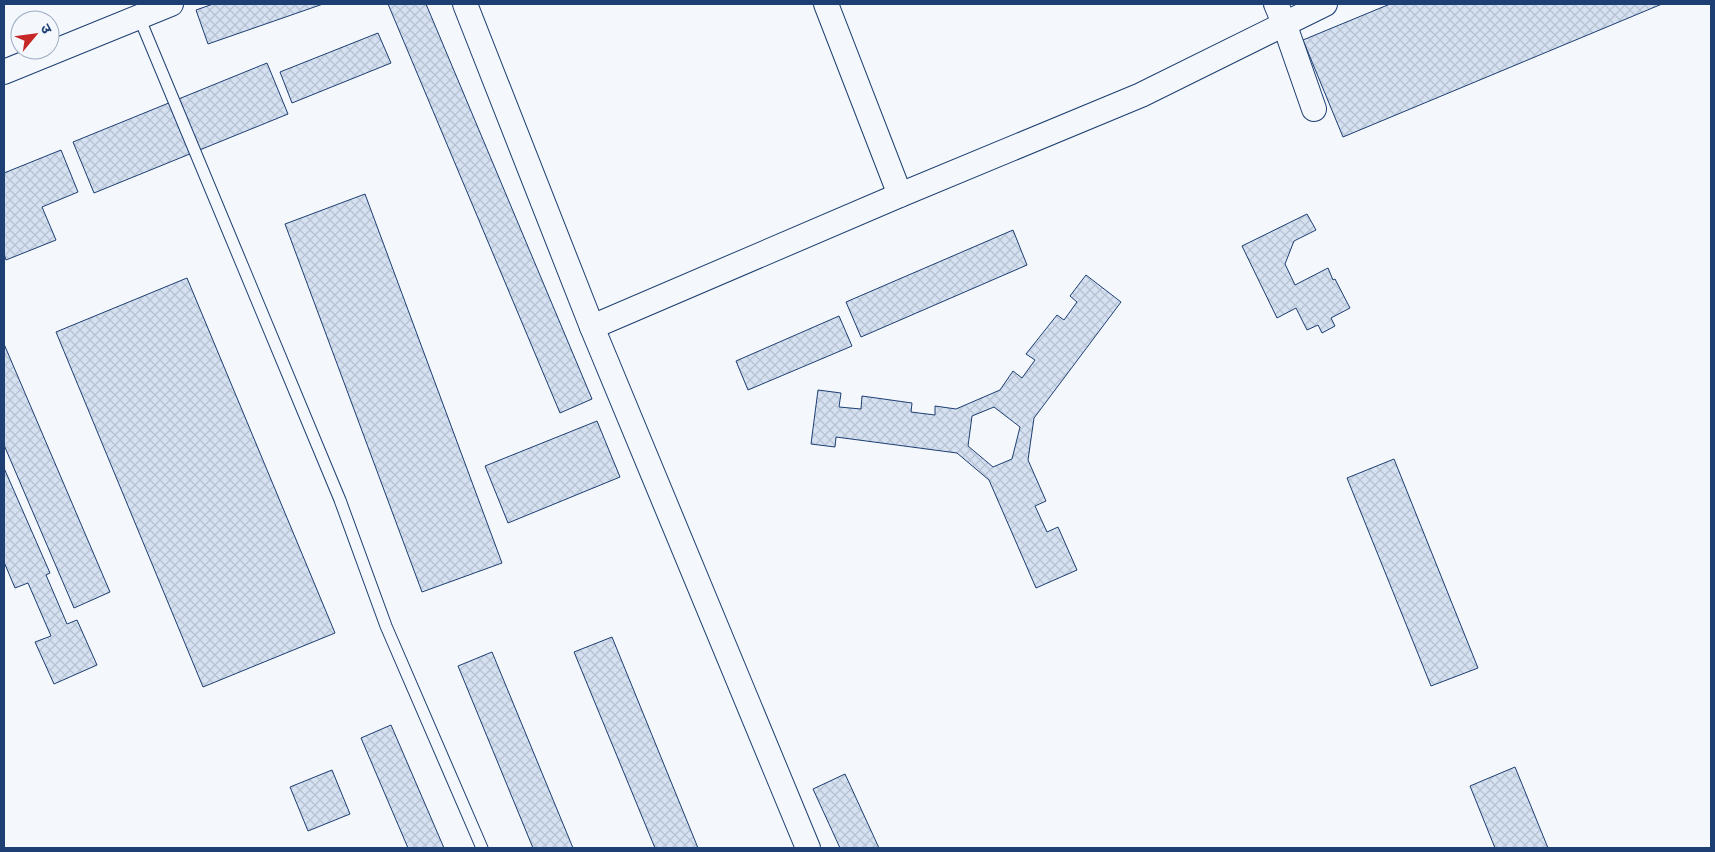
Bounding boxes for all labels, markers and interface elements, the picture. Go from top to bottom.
north arrow [10,10,60,60]
text: उ [36,20,57,38]

